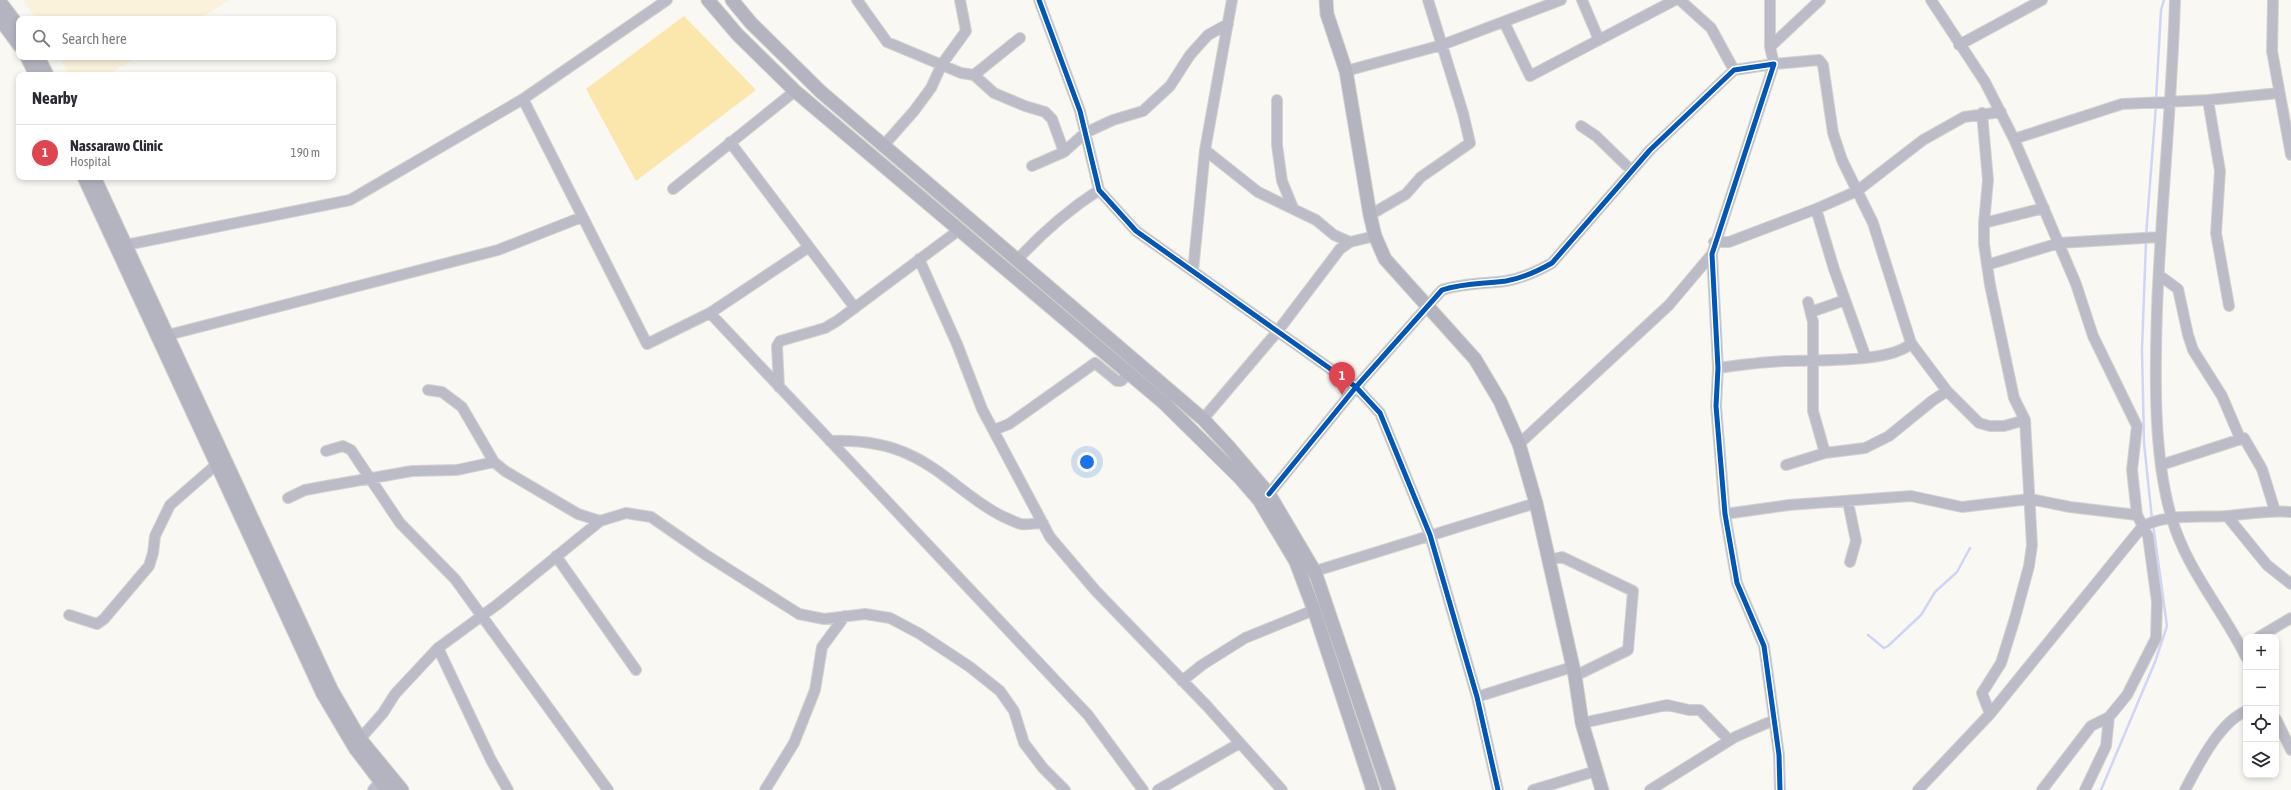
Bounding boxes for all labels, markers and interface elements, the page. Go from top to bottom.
search box [16,16,336,60]
icon: search [30,27,52,49]
text: Search here [62,30,127,47]
text: Nearby [32,88,78,108]
text: Nassarawo Clinic [70,137,163,154]
text: 1 [42,145,48,160]
text: 190 m [291,145,320,160]
text: Hospital [70,154,111,169]
pin: 1 [1329,362,1355,395]
your location [1077,452,1097,472]
map controls [2243,634,2279,778]
button: + [2243,634,2279,670]
button: − [2243,670,2279,706]
button: locate [2243,706,2279,742]
button: layers [2243,742,2279,778]

